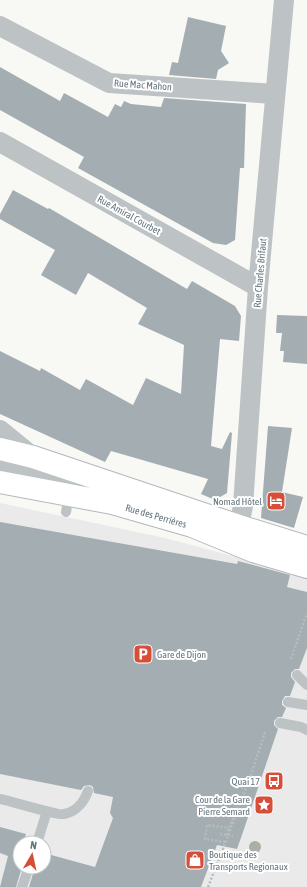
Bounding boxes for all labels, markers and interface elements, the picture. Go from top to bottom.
street label: Rue Mac Mahon [114,77,172,93]
street label: Rue Amiral Courbet [95,193,163,237]
street label: Rue Charles Brifaut [251,238,269,308]
hotel icon: Nomad Hôtel [265,490,287,512]
place label: Nomad Hôtel [213,496,262,507]
street label: Rue des Perrières [124,502,188,530]
parking icon: Gare de Dijon [132,643,154,665]
place label: Gare de Dijon [157,649,206,660]
bus stop icon: Quai 17 [263,770,285,792]
place label: Quai 17 [232,776,260,787]
place label: Cour de la Gare Pierre Semard [195,794,250,817]
place icon: Cour de la Gare Pierre Semard [253,794,275,816]
north arrow [12,835,52,875]
text: N [29,839,38,852]
shop icon: Boutique des Transports Regionaux [184,849,206,871]
place label: Boutique des Transports Regionaux [209,849,288,872]

